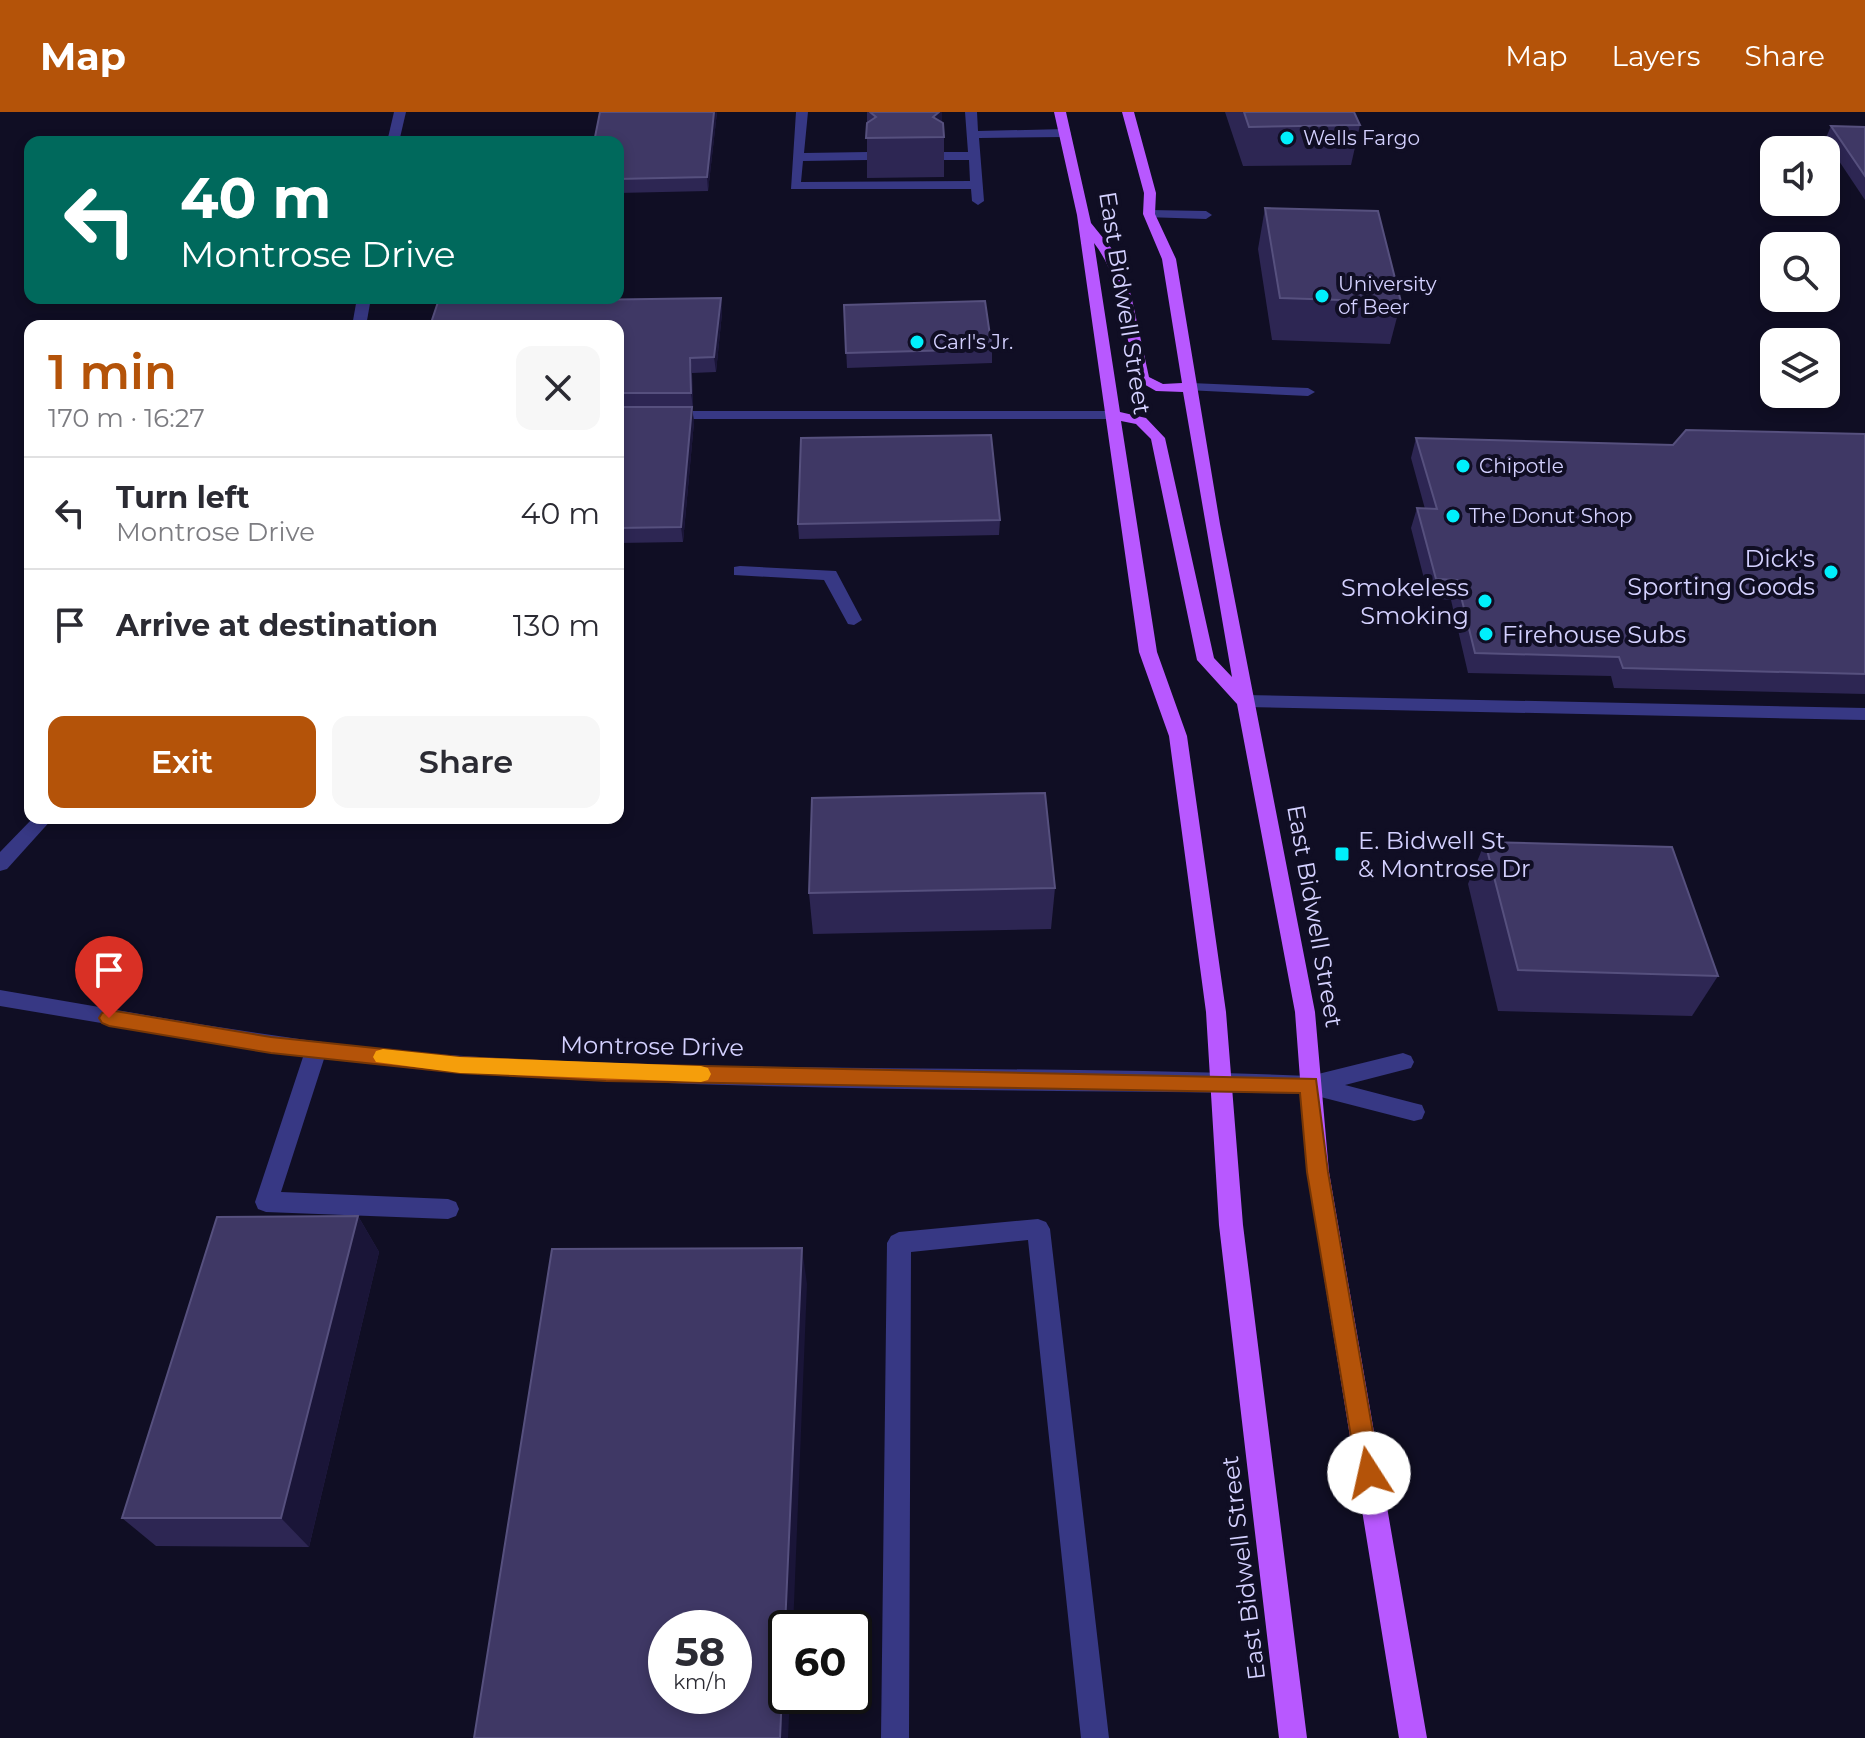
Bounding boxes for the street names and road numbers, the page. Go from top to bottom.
street label: East Bidwell Street [1093,189,1157,417]
street label: East Bidwell Street [1281,802,1349,1030]
street label: Montrose Drive [560,1030,744,1062]
street label: East Bidwell Street [1215,1454,1271,1682]

